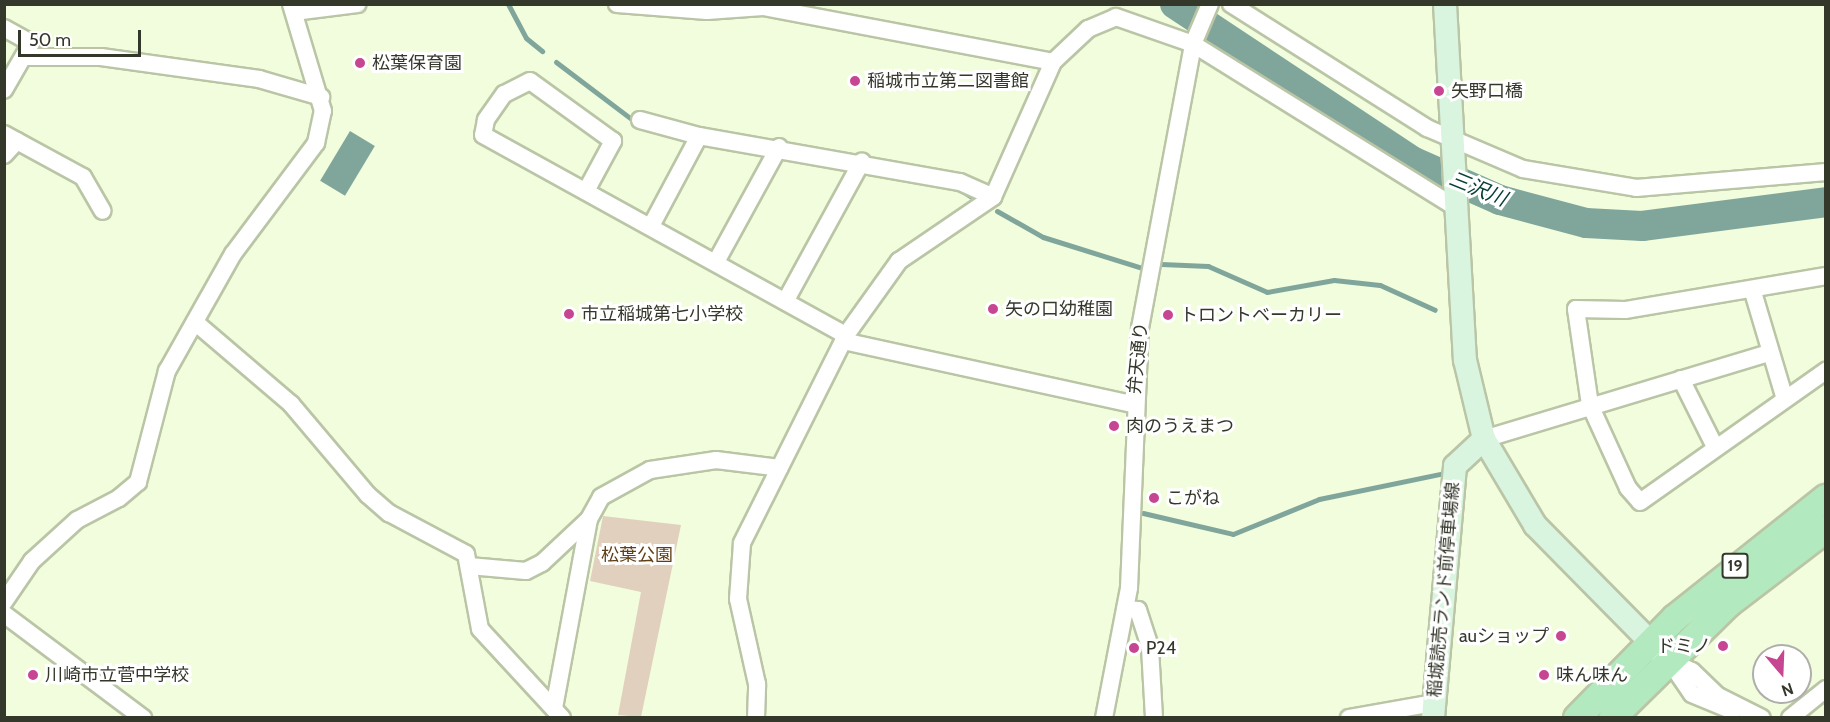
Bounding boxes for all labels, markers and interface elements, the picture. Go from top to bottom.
scale bar [21,18,144,56]
text: 50 m [29,29,71,51]
place label: 松葉保育園 [372,52,462,74]
marker: 松葉保育園 [353,56,367,70]
place label: 稲城市立第二図書館 [867,70,1029,92]
marker: 稲城市立第二図書館 [848,74,862,88]
place label: 矢野口橋 [1451,80,1523,102]
marker: 矢野口橋 [1432,84,1446,98]
water label: 三沢川 [1446,167,1510,211]
place label: 矢の口幼稚園 [1005,298,1113,320]
marker: 矢の口幼稚園 [986,302,1000,316]
place label: 市立稲城第七小学校 [581,303,743,325]
place label: トロントベーカリー [1180,304,1342,326]
marker: 市立稲城第七小学校 [562,307,576,321]
marker: トロントベーカリー [1161,308,1175,322]
street label: 弁天通り [1123,321,1153,395]
place label: 肉のうえまつ [1126,415,1234,437]
marker: 肉のうえまつ [1107,419,1121,433]
street label: 稲城読売ランド前停車場線 [1424,481,1464,699]
place label: こがね [1166,487,1220,509]
marker: こがね [1147,491,1161,505]
park label: 松葉公園 [601,544,673,566]
road number: 19 [1722,553,1748,579]
place label: auショップ [1459,625,1549,647]
marker: auショップ [1554,629,1568,643]
place label: ドミノ [1657,635,1711,657]
place label: P24 [1146,637,1176,659]
marker: ドミノ [1716,639,1730,653]
marker: P24 [1127,641,1141,655]
north arrow [1752,644,1812,704]
place label: 川崎市立菅中学校 [45,664,189,686]
place label: 味ん味ん [1556,664,1628,686]
marker: 川崎市立菅中学校 [26,668,40,682]
marker: 味ん味ん [1537,668,1551,682]
text: N [1779,679,1796,700]

